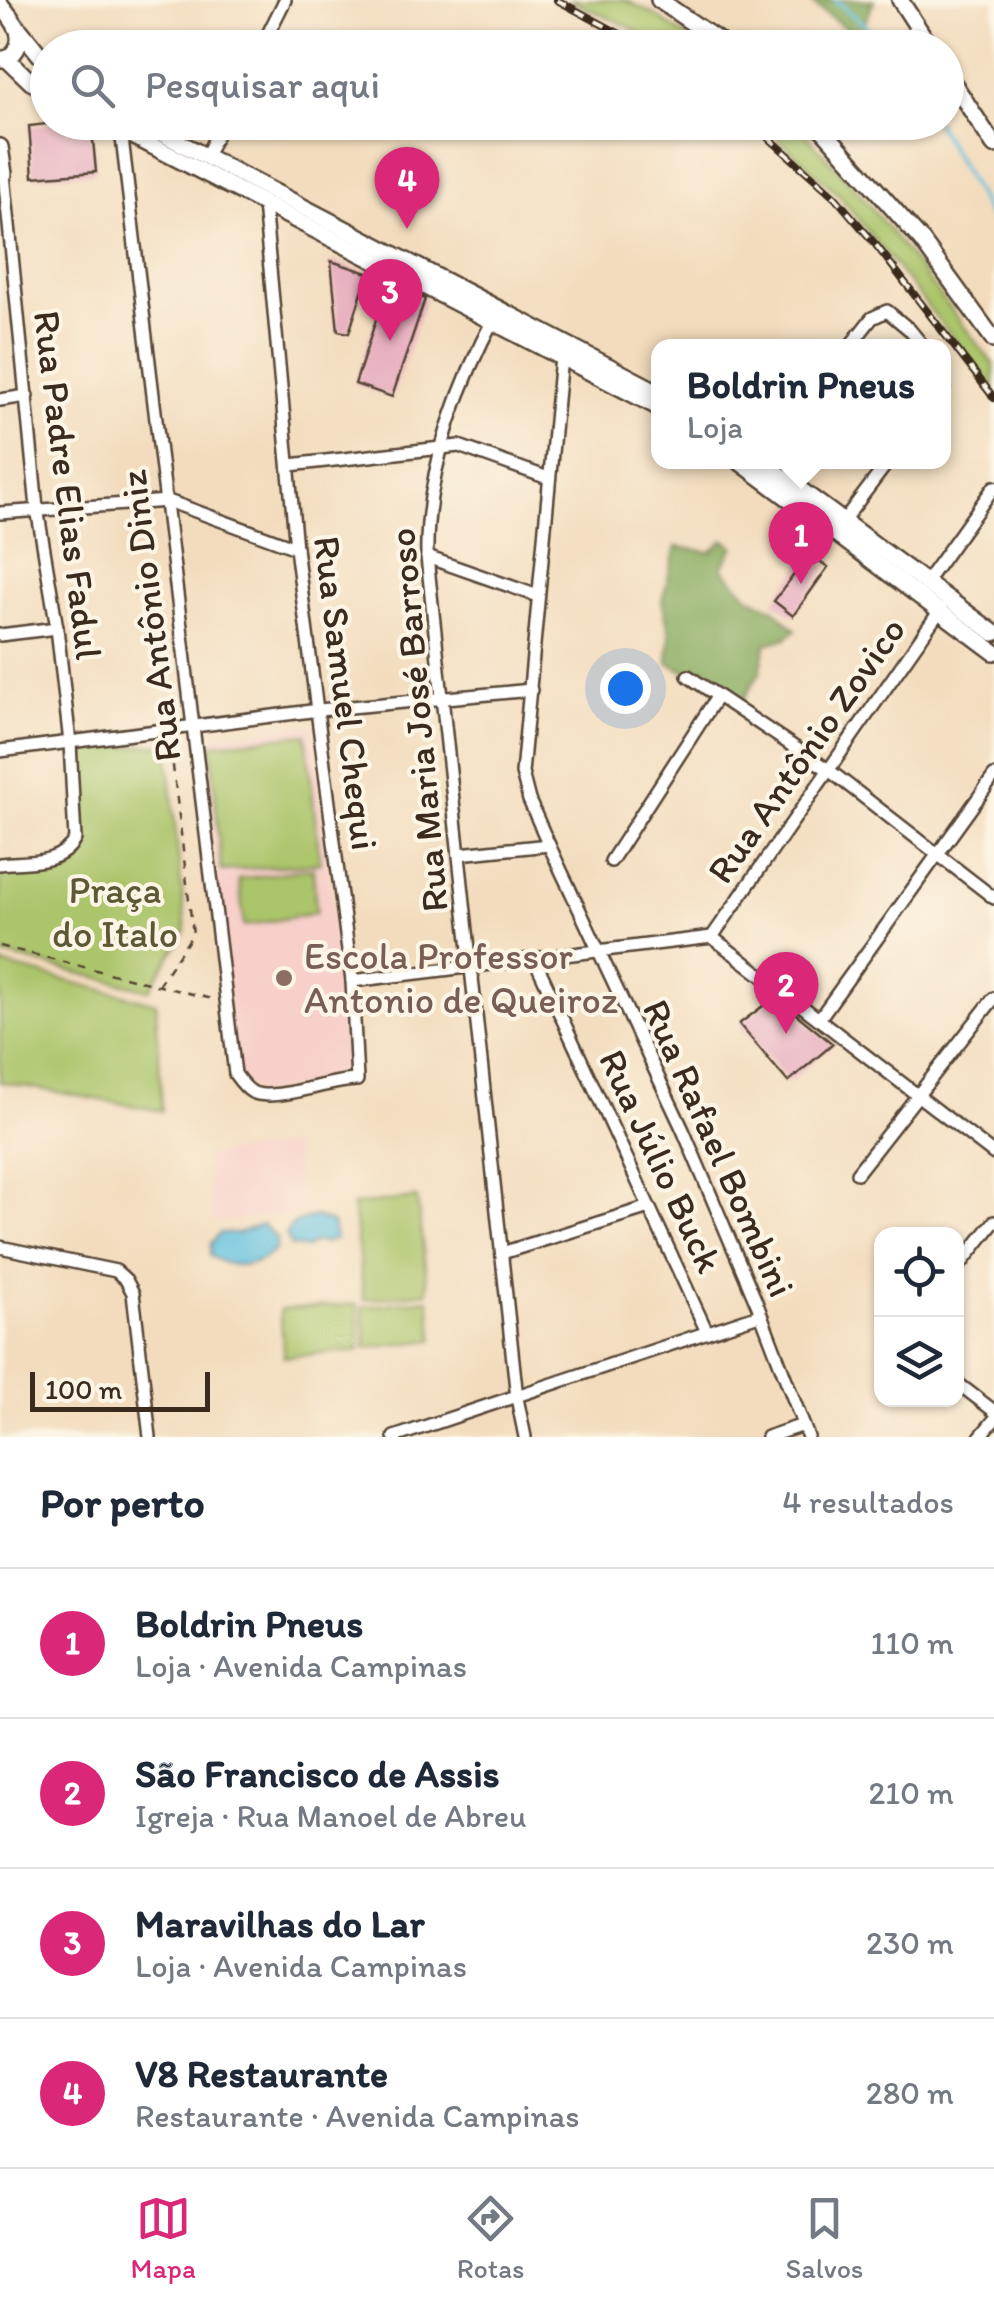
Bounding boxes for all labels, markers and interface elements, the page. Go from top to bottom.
search box [30,30,964,140]
icon: search [65,58,120,113]
text: Pesquisar aqui [145,62,380,108]
pin: 4 [374,146,440,229]
pin: 3 [358,258,422,341]
street label: Rua Padre Elias Fadul [24,308,112,662]
popup [651,339,951,469]
text: Boldrin Pneus [687,362,915,408]
text: Loja [687,408,743,446]
street label: Rua Antônio Diniz [109,468,191,764]
pin: 1 [768,502,834,584]
street label: Rua Maria José Barroso [378,526,458,914]
street label: Rua Samuel Chequi [304,533,388,853]
street label: Rua Antônio Zovico [697,608,915,892]
your location [600,663,651,714]
park label: Praça do Italo [52,867,178,957]
place label: Escola Professor Antonio de Queiroz [304,933,618,1023]
pin: 2 [754,952,818,1034]
marker: Escola Professor Antonio de Queiroz [273,967,295,989]
street label: Rua Rafael Bombini [633,992,805,1304]
street label: Rua Júlio Buck [589,1042,733,1280]
map controls [874,1227,964,1407]
button: locate [874,1227,964,1317]
button: layers [874,1317,964,1407]
scale bar [30,1367,210,1412]
text: 100 m [45,1372,122,1406]
text: Por perto [40,1477,205,1528]
text: 4 resultados [782,1483,954,1521]
text: Boldrin Pneus [135,1601,363,1647]
text: 1 [65,1624,80,1662]
text: 110 m [870,1624,954,1662]
text: Loja · Avenida Campinas [135,1647,467,1685]
text: São Francisco de Assis [135,1751,500,1797]
text: 2 [64,1774,81,1812]
text: 210 m [868,1774,954,1812]
text: Igreja · Rua Manoel de Abreu [135,1797,527,1835]
text: Maravilhas do Lar [135,1901,425,1947]
text: 3 [64,1924,81,1962]
text: 230 m [866,1924,954,1962]
text: Loja · Avenida Campinas [135,1947,467,1985]
text: V8 Restaurante [135,2051,388,2097]
text: 4 [63,2074,82,2112]
text: 280 m [866,2074,954,2112]
text: Restaurante · Avenida Campinas [135,2097,580,2135]
tab: Mapa [131,2191,196,2285]
tab: Rotas [457,2191,524,2285]
tab: Salvos [785,2191,863,2285]

